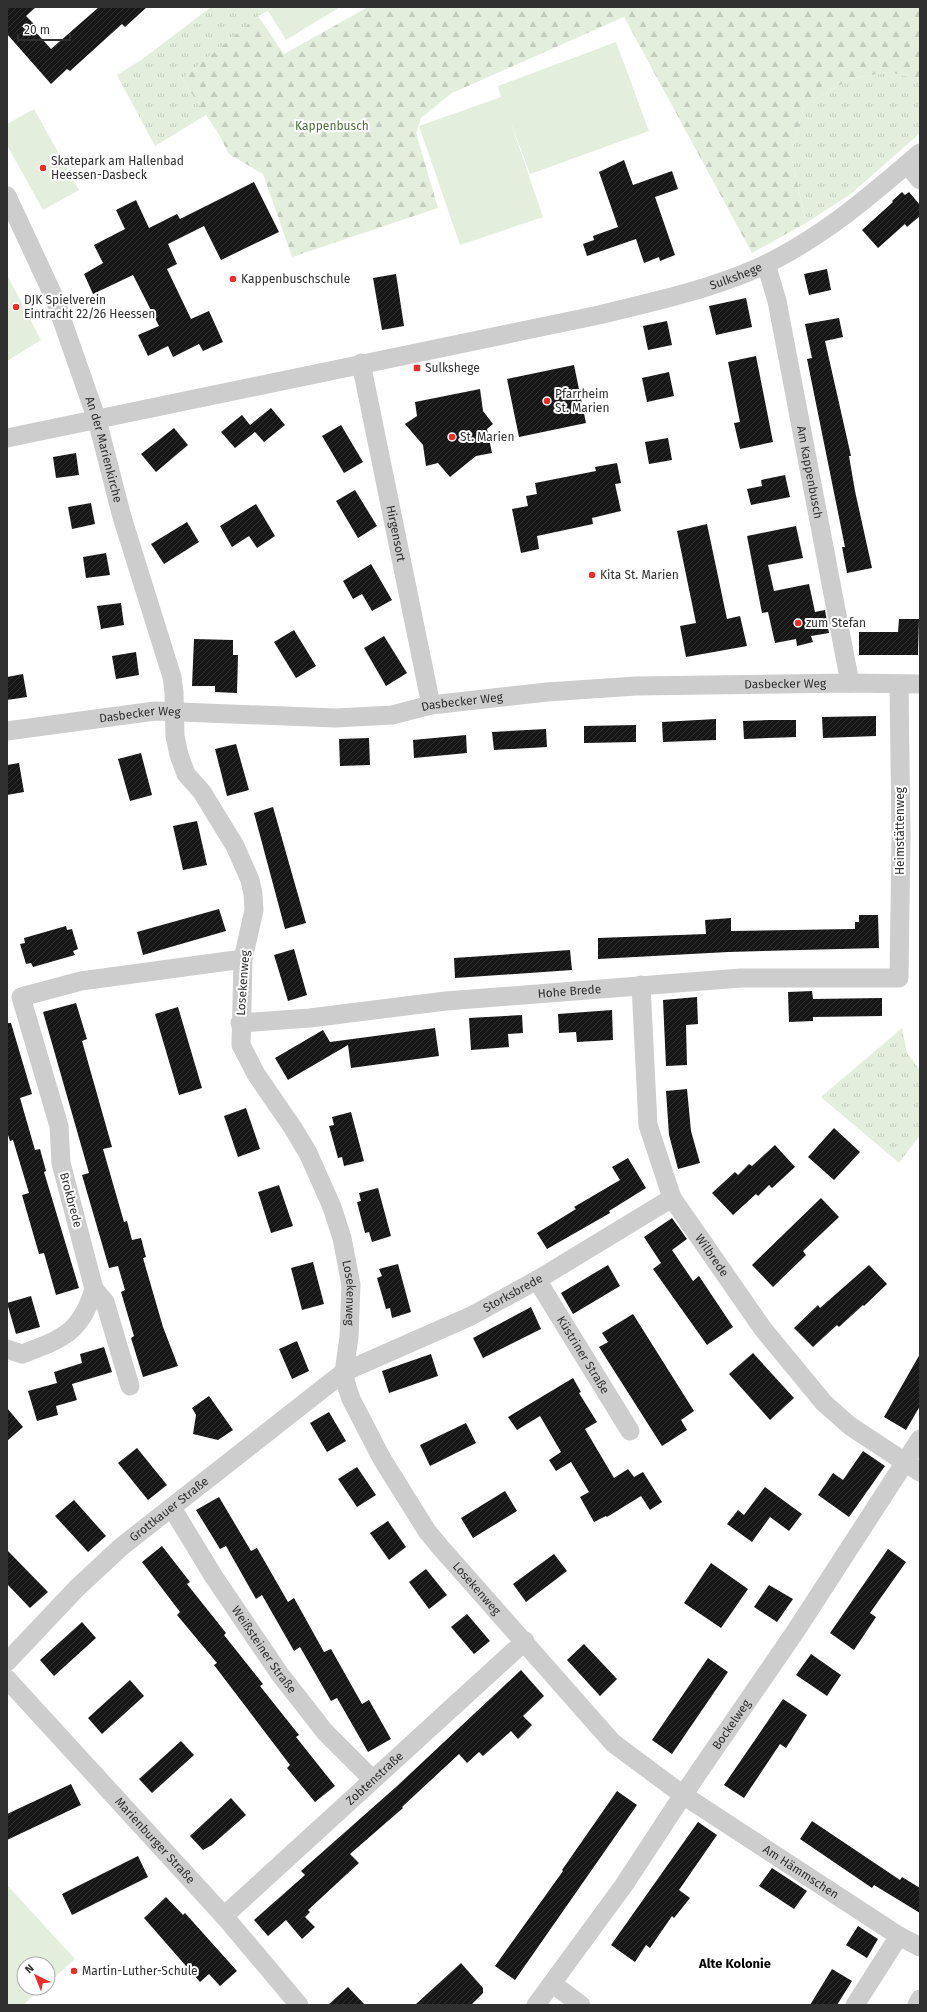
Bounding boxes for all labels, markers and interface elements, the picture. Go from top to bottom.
scale bar [18,16,70,42]
text: 20 m [24,23,50,37]
park label: Kappenbusch [295,119,369,133]
place label: Skatepark am Hallenbad Heessen-Dasbeck [51,154,184,182]
marker: Skatepark am Hallenbad Heessen-Dasbeck [38,163,48,173]
street label: Sulkshege [708,260,764,293]
place label: Kappenbuschschule [241,272,350,286]
marker: Kappenbuschschule [228,274,238,284]
place label: DJK Spielverein Eintracht 22/26 Heessen [24,293,155,321]
marker: DJK Spielverein Eintracht 22/26 Heessen [11,302,21,312]
place label: Sulkshege [425,361,480,375]
marker: Sulkshege [412,363,422,373]
place label: Pfarrheim St. Marien [555,387,609,415]
street label: An der Marienkirche [82,395,125,504]
marker: Pfarrheim St. Marien [542,396,552,406]
street label: Am Kappenbusch [794,425,825,520]
place label: St. Marien [460,430,514,444]
marker: St. Marien [447,432,457,442]
street label: Hirgensort [383,504,409,564]
place label: Kita St. Marien [600,568,679,582]
marker: Kita St. Marien [587,570,597,580]
place label: zum Stefan [806,616,866,630]
marker: zum Stefan [793,618,803,628]
street label: Dasbecker Weg [744,676,827,691]
street label: Dasbecker Weg [420,690,504,714]
street label: Dasbecker Weg [98,704,182,725]
street label: Heimstättenweg [893,786,907,875]
street label: Losekenweg [234,949,252,1016]
street label: Hohe Brede [537,982,602,1001]
street label: Brokbrede [57,1171,85,1229]
street label: Wilbrede [692,1232,732,1279]
street label: Losekenweg [339,1259,358,1327]
street label: Storksbrede [481,1271,545,1315]
street label: Küstriner Straße [554,1314,612,1396]
street label: Grottkauer Straße [127,1474,211,1545]
street label: Losekenweg [450,1559,504,1618]
street label: Weißsteiner Straße [229,1603,299,1696]
street label: Bockelweg [709,1696,754,1752]
street label: Zobtenstraße [343,1749,406,1808]
street label: Marienburger Straße [112,1795,198,1886]
street label: Am Hämmschen [760,1842,841,1902]
north arrow [16,1956,56,1996]
district label: Alte Kolonie [698,1956,771,1971]
text: N [22,1962,37,1976]
place label: Martin-Luther-Schule [82,1964,198,1978]
marker: Martin-Luther-Schule [69,1966,79,1976]

